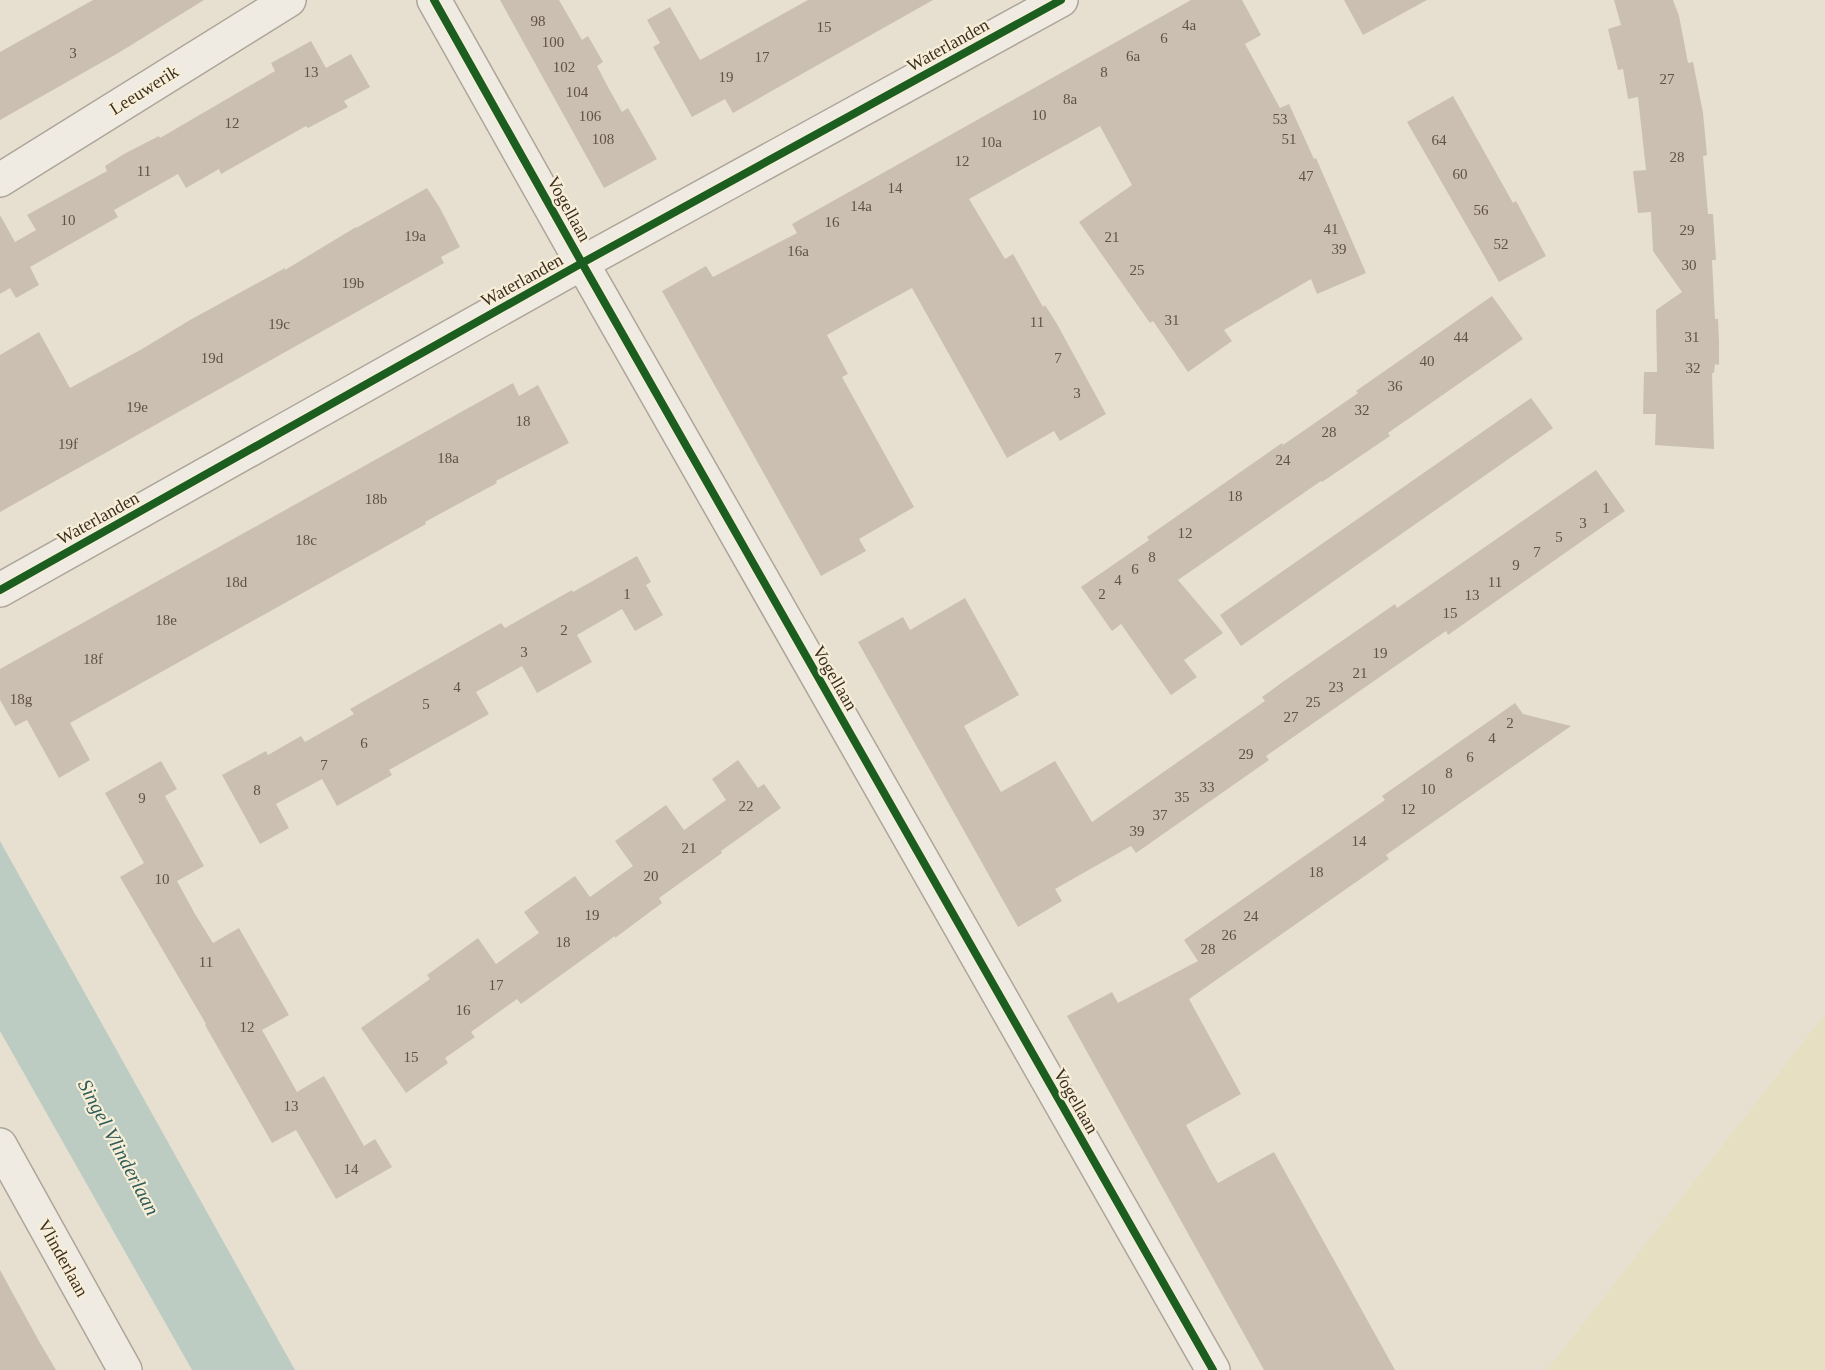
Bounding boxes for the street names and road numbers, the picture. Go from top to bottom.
street label: Waterlanden [904,14,992,76]
street label: Leeuwerik [106,61,182,119]
street label: Vogellaan [543,173,595,245]
street label: Waterlanden [478,249,566,311]
street label: Waterlanden [54,487,142,549]
street label: Vogellaan [808,642,862,714]
street label: Vogellaan [1049,1065,1103,1137]
street label: Vlinderlaan [34,1216,92,1300]

